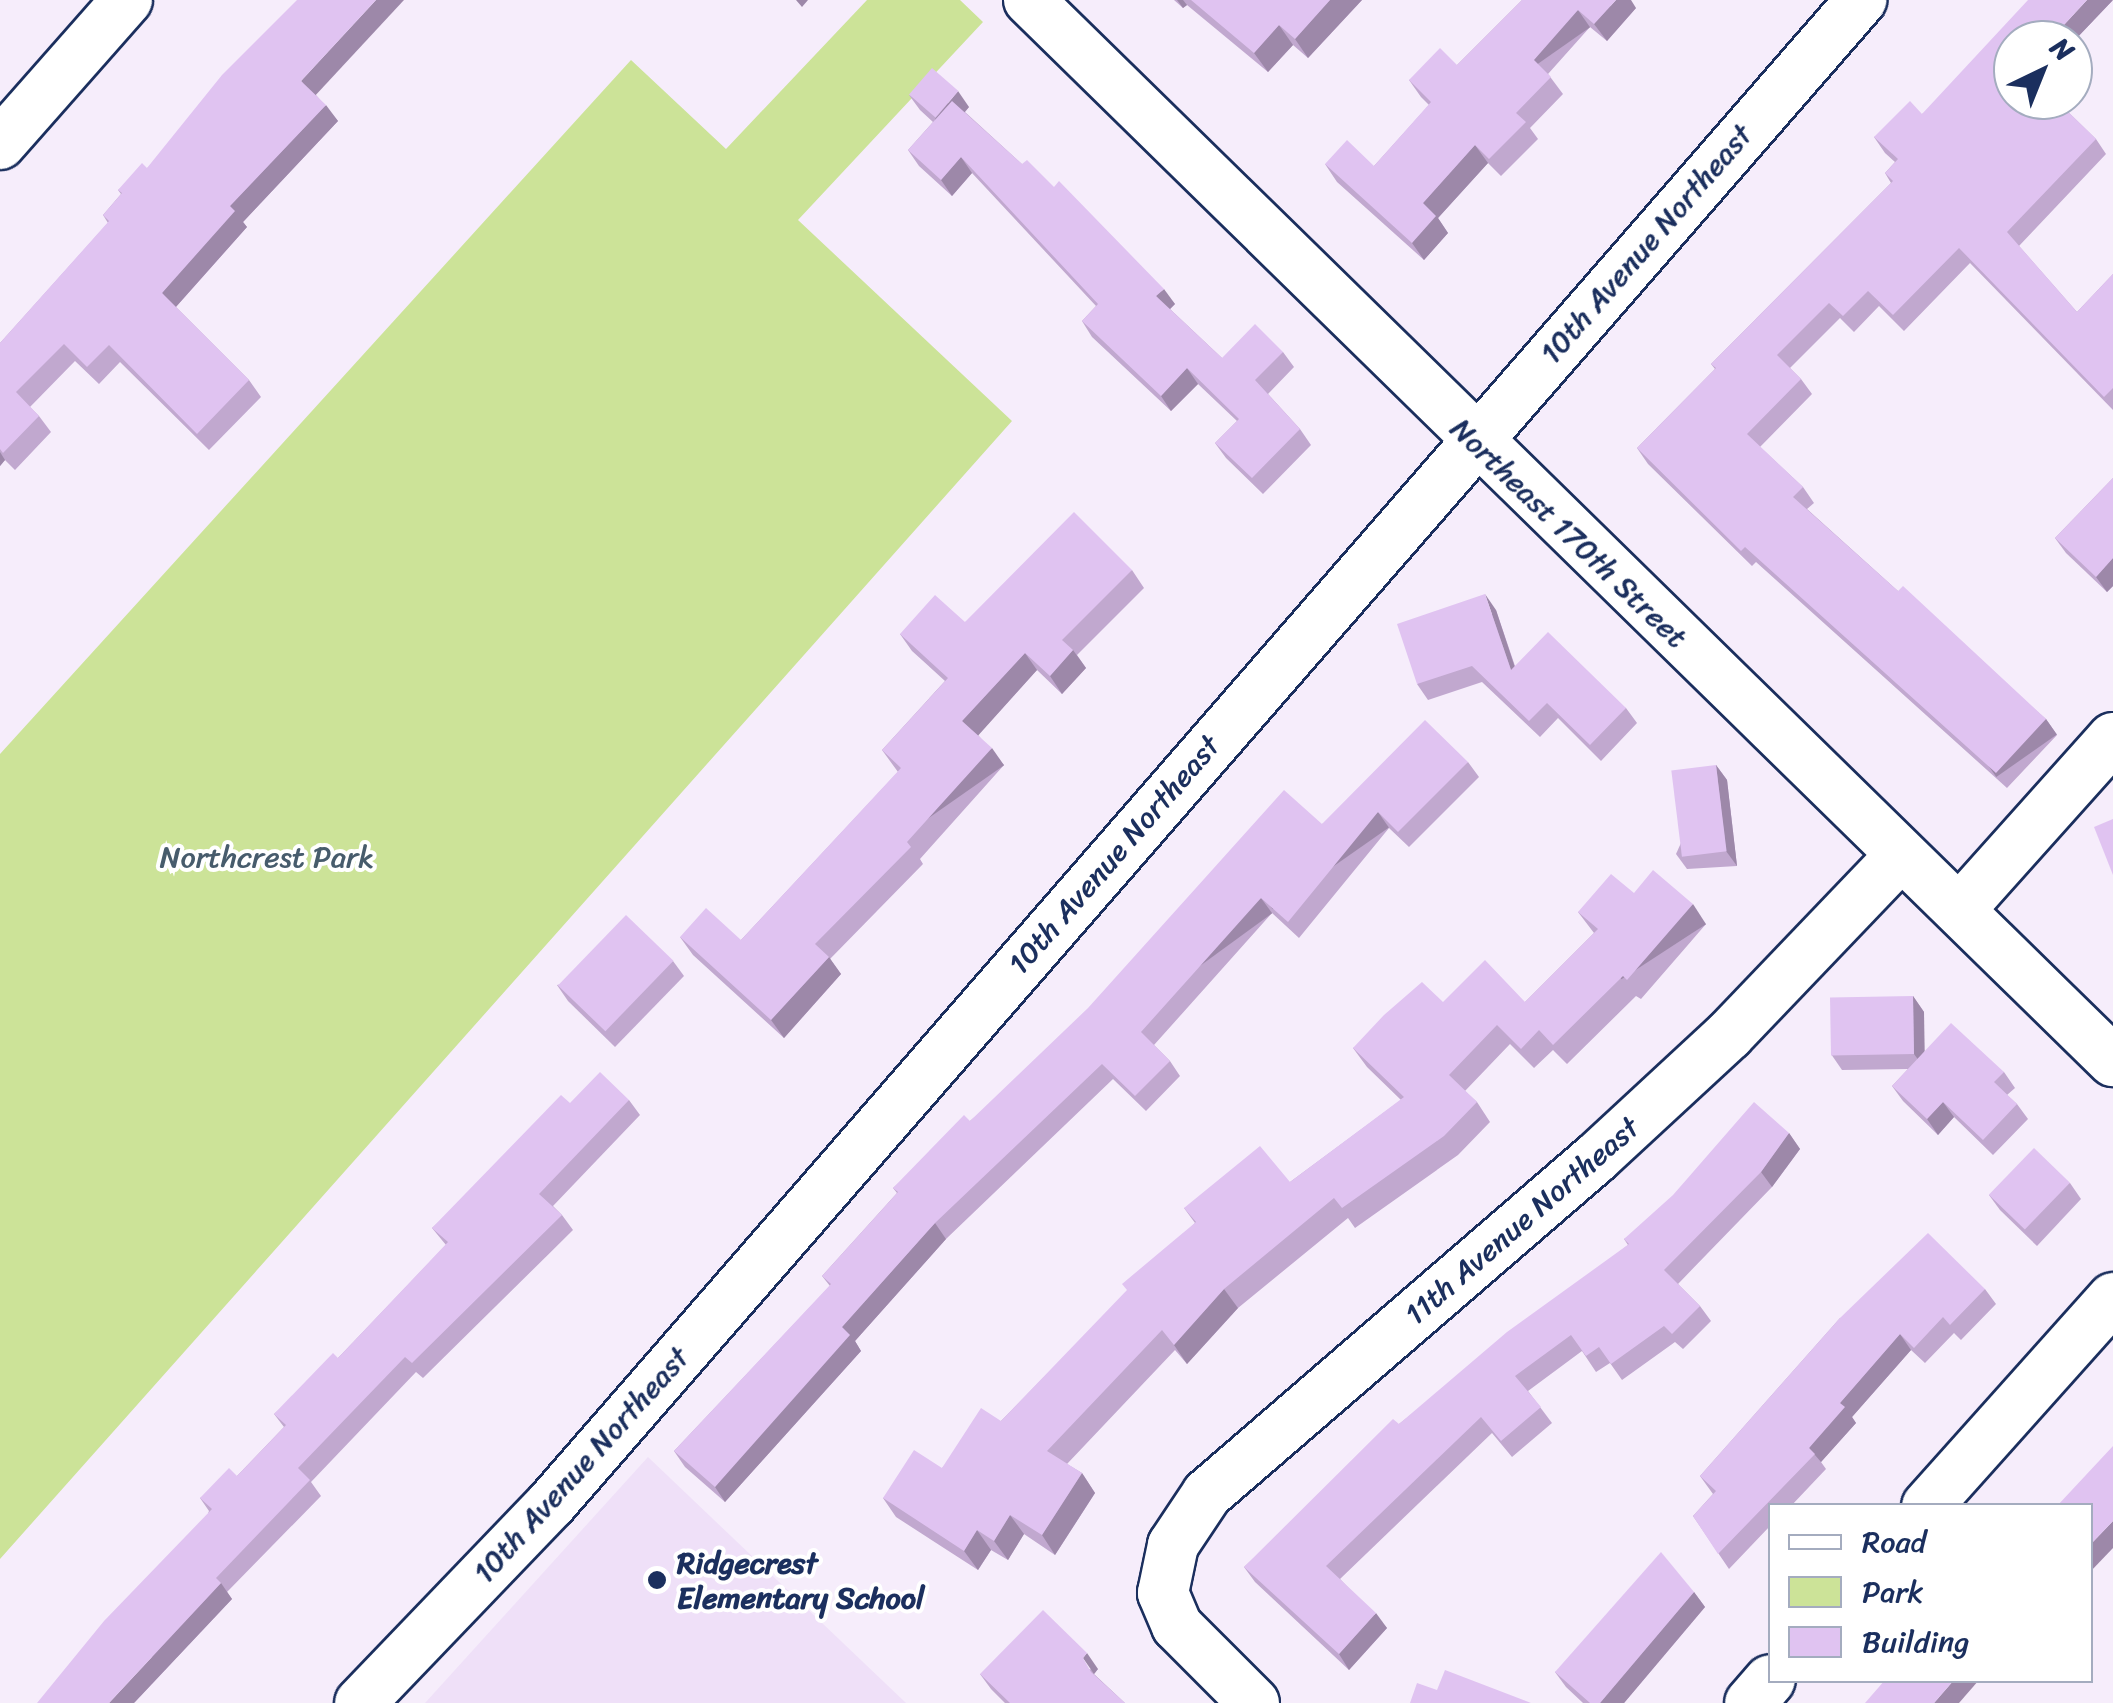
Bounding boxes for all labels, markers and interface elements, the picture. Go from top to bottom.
north arrow [1993,20,2093,120]
text: N [2039,25,2086,74]
street label: 10th Avenue Northeast [1532,117,1760,371]
street label: Northeast 170th Street [1443,411,1695,655]
street label: 10th Avenue Northeast [1000,728,1228,982]
park label: Northcrest Park [160,839,374,875]
street label: 11th Avenue Northeast [1397,1109,1647,1333]
street label: 10th Avenue Northeast [465,1339,697,1591]
legend [1768,1503,2093,1683]
text: Road [1862,1515,1926,1569]
place label: Ridgecrest Elementary School [677,1545,925,1616]
text: Park [1862,1565,1924,1619]
marker: Ridgecrest Elementary School [646,1569,668,1591]
text: Building [1862,1615,1969,1669]

